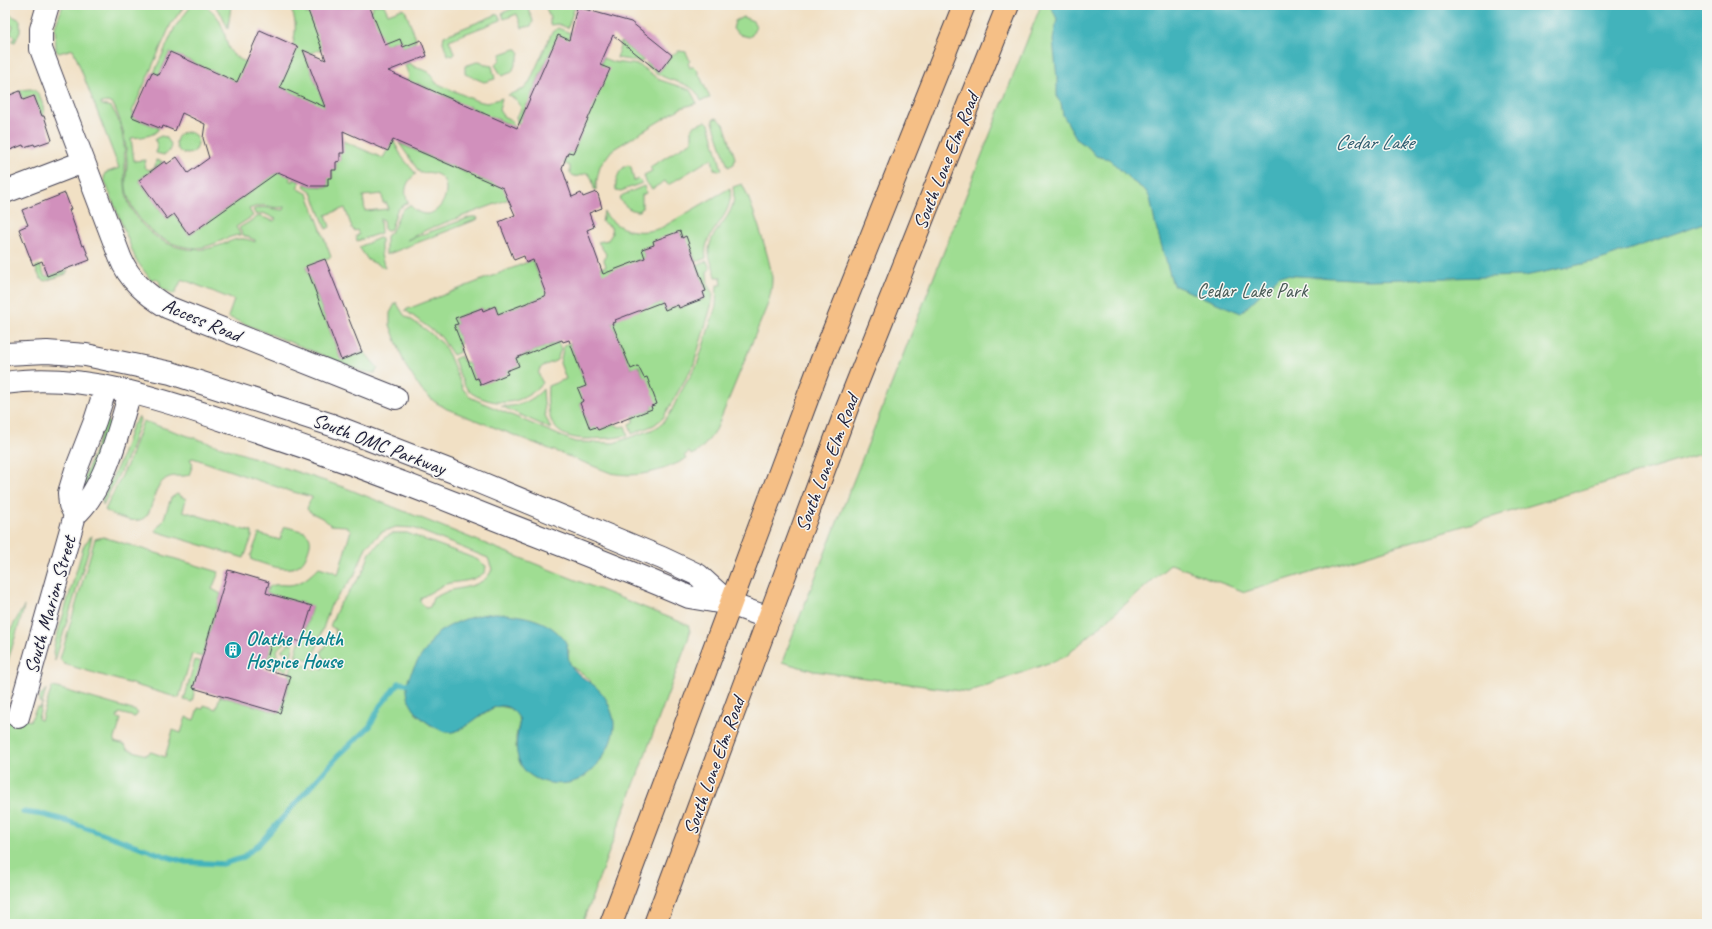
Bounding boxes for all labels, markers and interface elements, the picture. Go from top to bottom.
street label: South Lone Elm Road [907,86,986,233]
water label: Cedar Lake [1335,129,1416,155]
park label: Cedar Lake Park [1197,278,1309,303]
street label: Access Road [159,292,248,349]
street label: South Lone Elm Road [789,388,866,535]
street label: South OMC Parkway [309,407,451,482]
street label: South Marion Street [18,531,82,677]
place label: Olathe Health Hospice House [246,626,344,674]
building icon: Olathe Health Hospice House [223,640,243,660]
street label: South Lone Elm Road [677,691,752,838]

